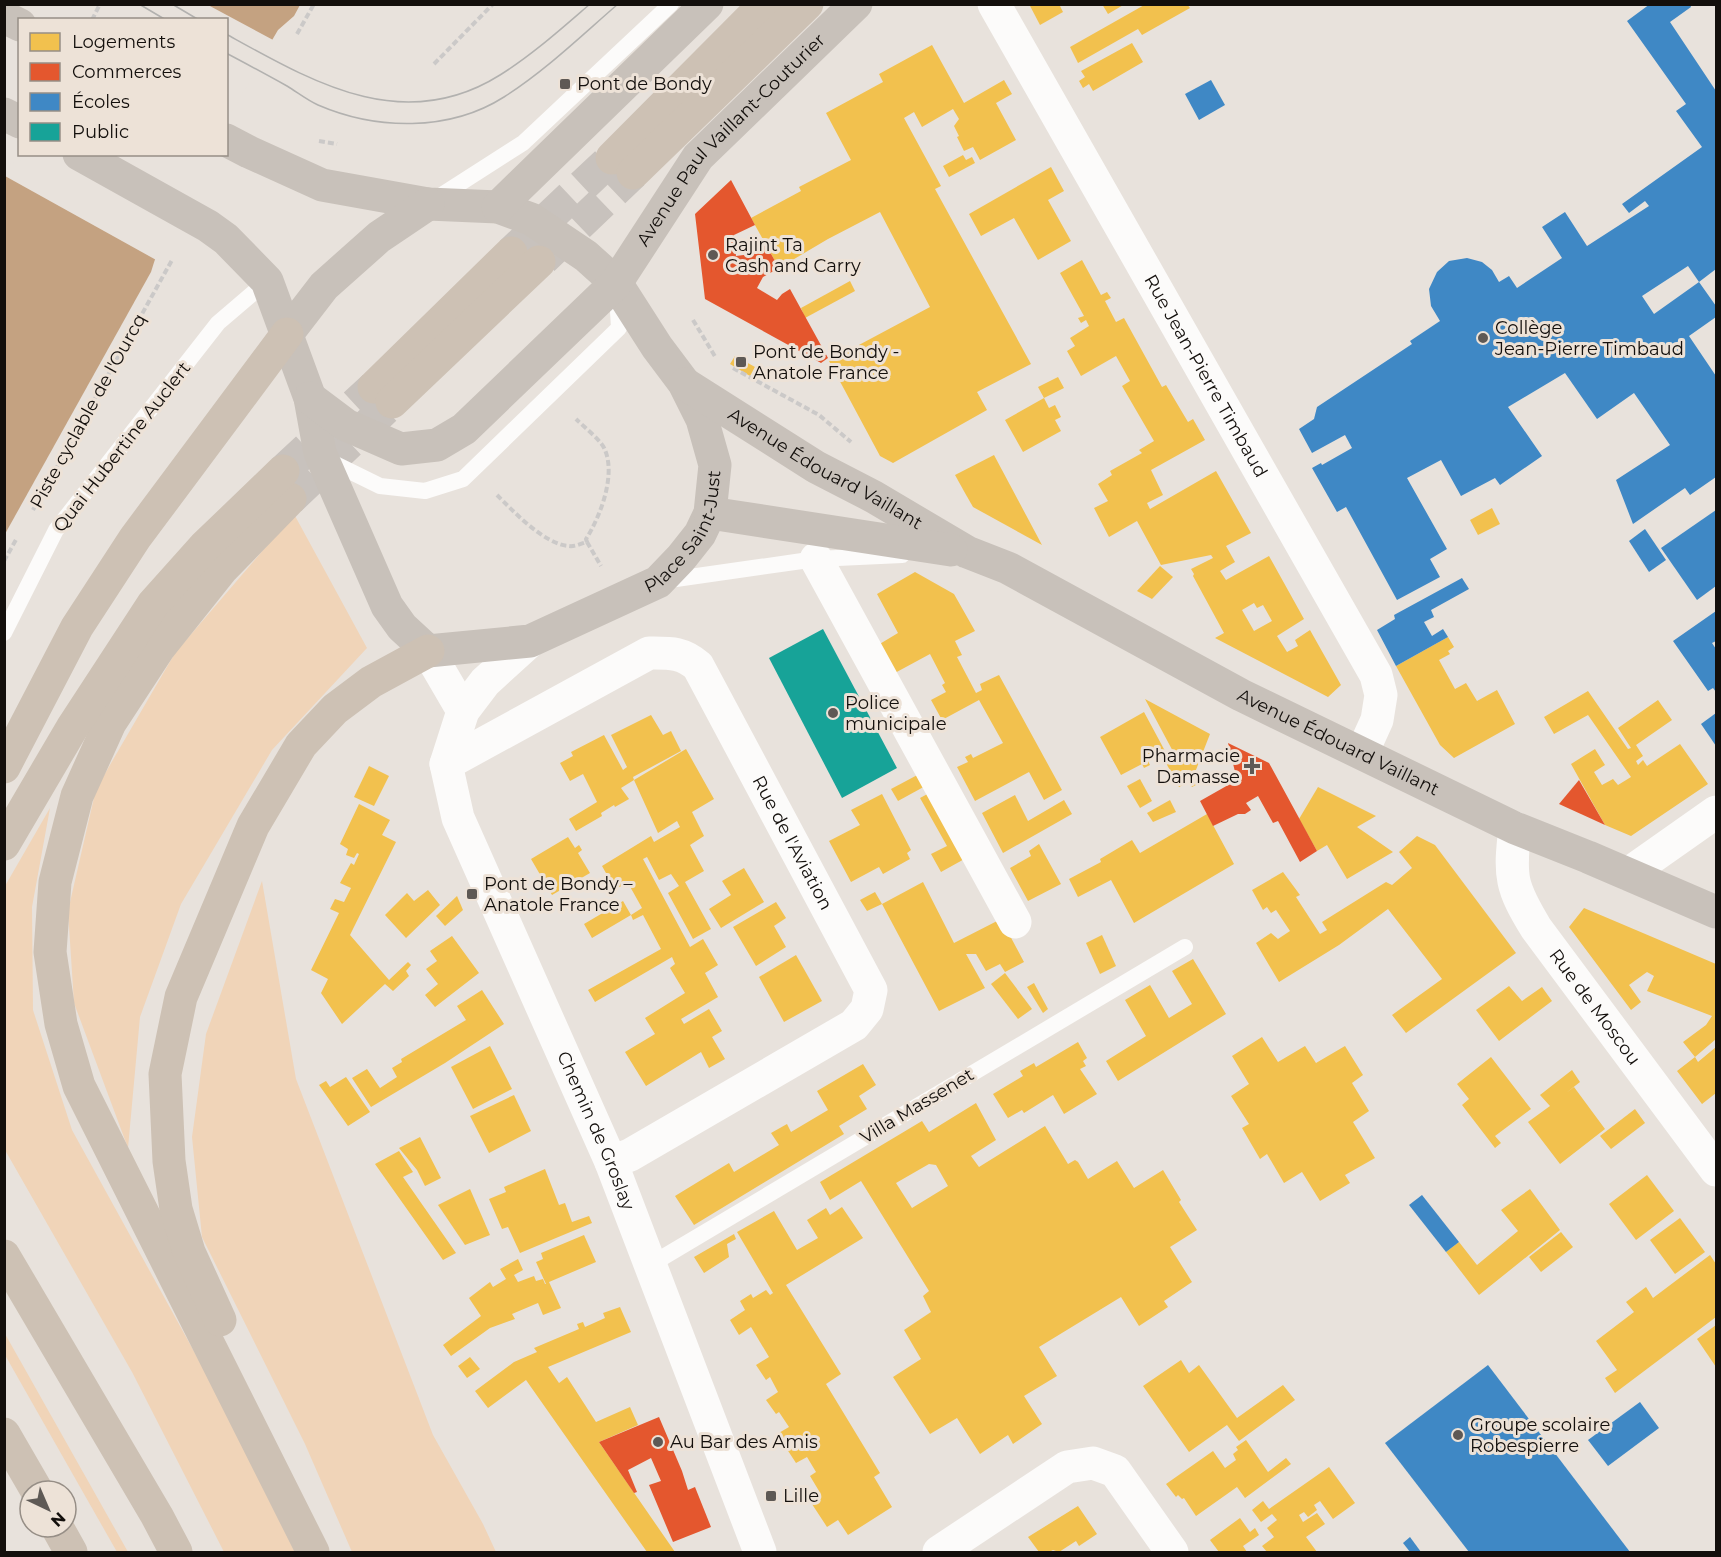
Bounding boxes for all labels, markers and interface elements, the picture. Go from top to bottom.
legend [18,18,228,156]
street label: Avenue Paul Vaillant-Couturier [632,29,830,250]
text: Logements [72,31,175,53]
text: Commerces [72,61,182,83]
place label: Pont de Bondy [577,73,712,95]
marker: Pont de Bondy [558,77,572,91]
text: Écoles [72,91,130,113]
text: Public [72,121,129,143]
place label: Rajint Ta Cash and Carry [725,234,861,277]
marker: Rajint Ta Cash and Carry [706,248,720,262]
street label: Rue Jean-Pierre Timbaud [1139,271,1272,481]
street label: Piste cyclable de l'Ourcq [25,310,151,512]
place label: Collège Jean-Pierre Timbaud [1494,317,1684,360]
marker: Collège Jean-Pierre Timbaud [1476,331,1490,345]
place label: Pont de Bondy - Anatole France [753,341,899,384]
marker: Pont de Bondy - Anatole France [734,355,748,369]
street label: Quai Hubertine Auclert [49,358,195,536]
street label: Avenue Édouard Vaillant [724,403,926,534]
street label: Place Saint-Just [641,469,725,598]
street label: Avenue Édouard Vaillant [1234,684,1443,801]
place label: Police municipale [845,692,947,735]
marker: Police municipale [826,706,840,720]
place label: Pharmacie Damasse [1142,745,1240,788]
marker: Pharmacie Damasse [1245,759,1259,773]
street label: Rue de l'Aviation [747,772,837,914]
place label: Pont de Bondy – Anatole France [484,873,633,916]
marker: Pont de Bondy – Anatole France [465,887,479,901]
street label: Rue de Moscou [1544,945,1645,1070]
street label: Chemin de Groslay [552,1048,639,1213]
street label: Villa Massenet [856,1063,978,1149]
place label: Groupe scolaire Robespierre [1470,1414,1610,1457]
marker: Groupe scolaire Robespierre [1451,1428,1465,1442]
place label: Au Bar des Amis [670,1431,818,1453]
marker: Au Bar des Amis [651,1435,665,1449]
north arrow [18,1479,78,1539]
place label: Lille [783,1485,819,1507]
marker: Lille [764,1489,778,1503]
text: N [47,1508,69,1531]

